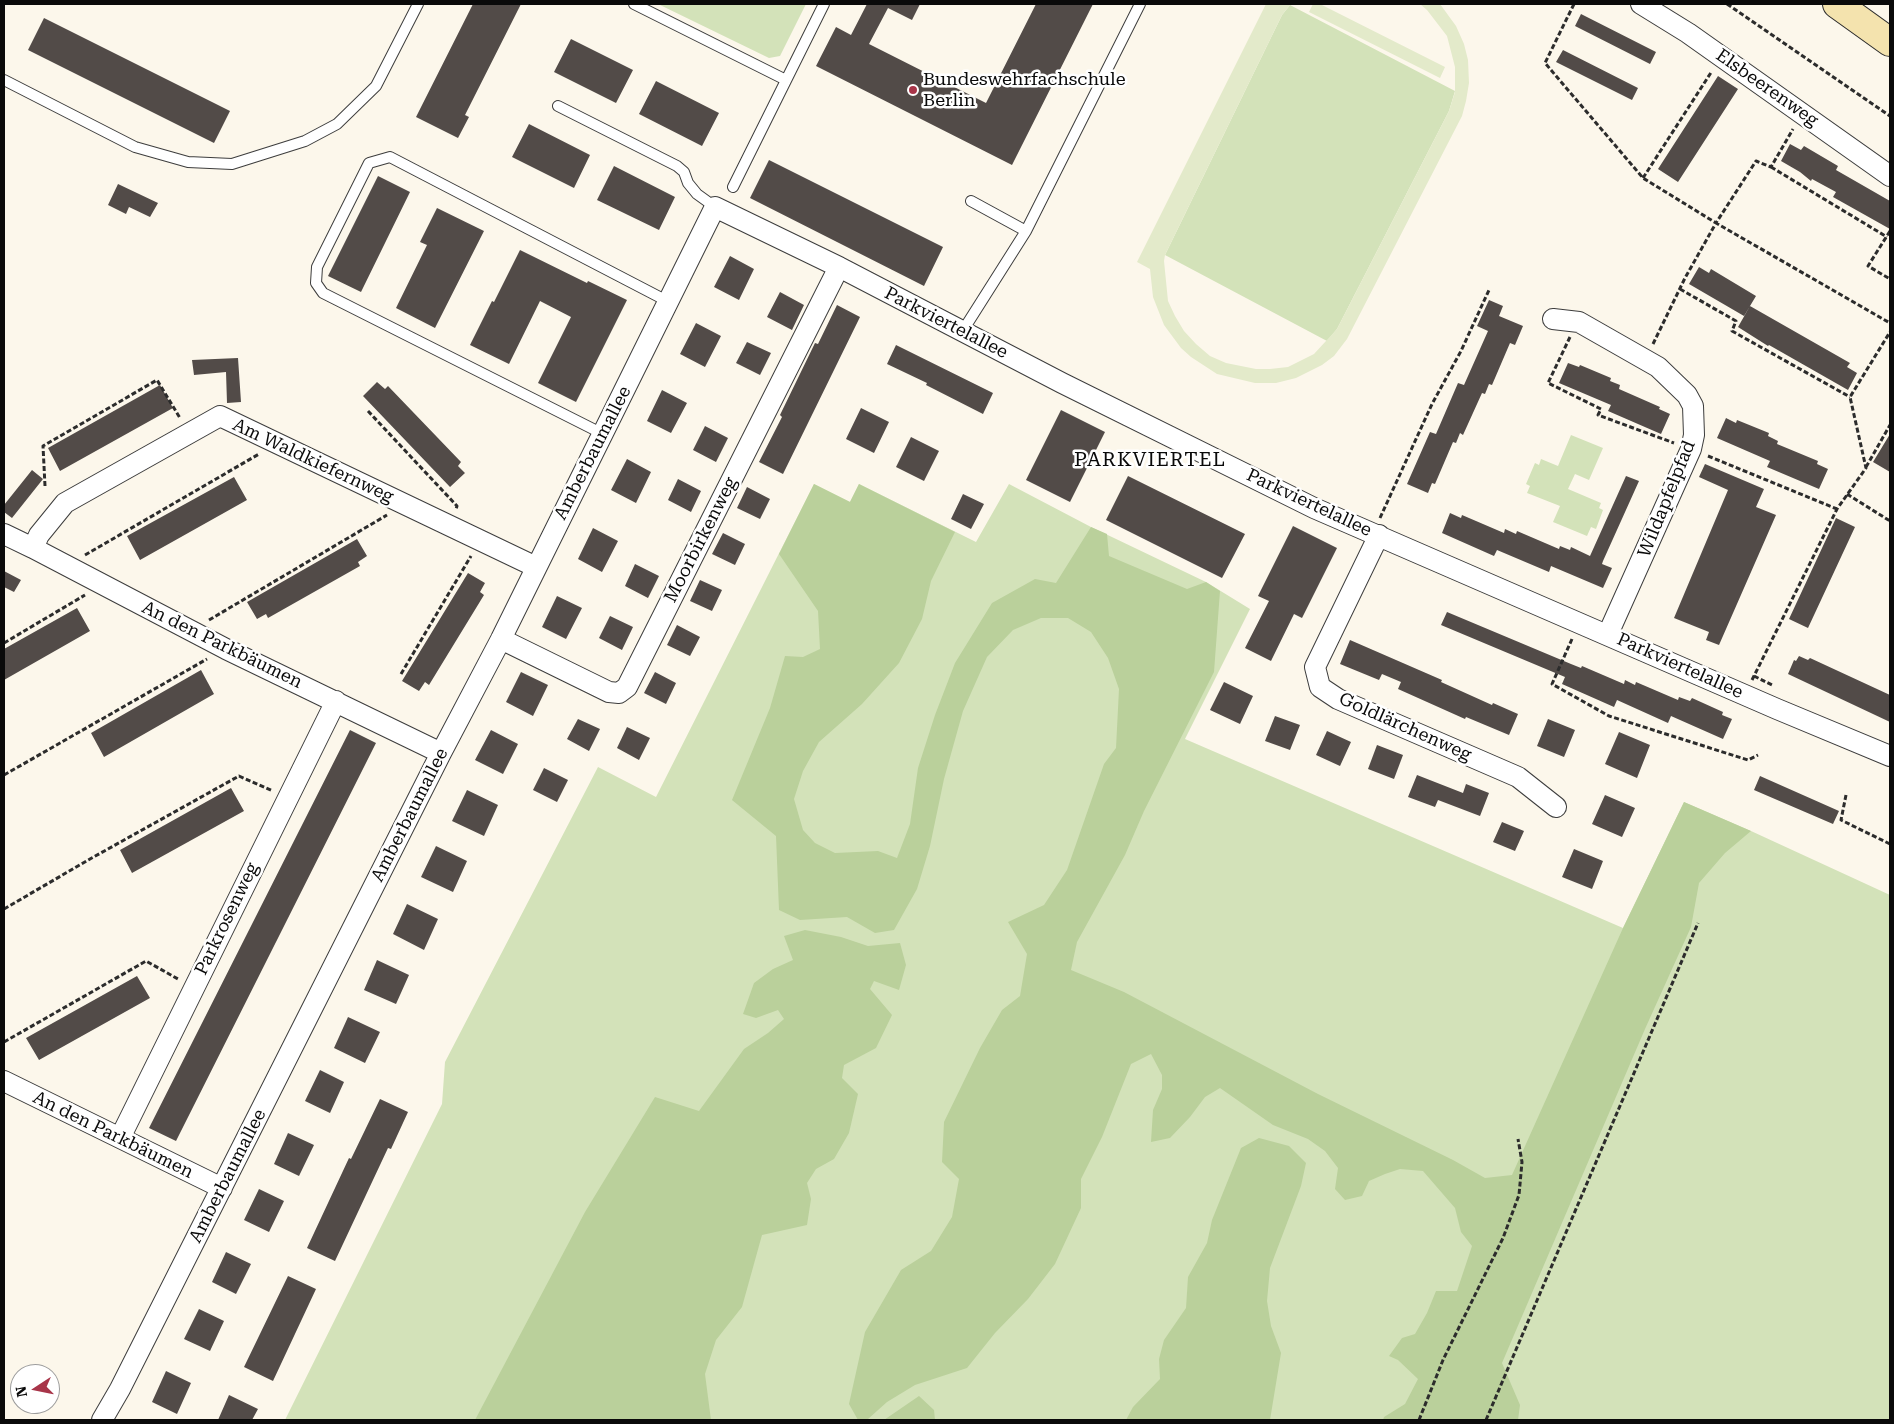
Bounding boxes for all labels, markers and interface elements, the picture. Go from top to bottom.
street label: Elsbeerenweg [1712,45,1822,131]
place label: Bundeswehrfachschule Berlin [923,69,1126,112]
marker: Bundeswehrfachschule Berlin [907,84,919,96]
street label: Parkviertelallee [881,283,1011,363]
street label: Amberbaumallee [550,383,636,523]
street label: Am Waldkiefernweg [229,414,397,508]
street label: Wildapfelpfad [1634,437,1700,561]
district label: PARKVIERTEL [1073,448,1227,472]
street label: Parkviertelallee [1243,465,1375,541]
street label: Moorbirkenweg [660,474,742,606]
street label: An den Parkbäumen [138,597,306,693]
street label: Parkviertelallee [1614,629,1746,703]
street label: Goldlärchenweg [1335,688,1475,766]
street label: Amberbaumallee [367,745,453,885]
street label: Parkrosenweg [191,859,263,979]
street label: An den Parkbäumen [29,1087,197,1183]
street label: Amberbaumallee [185,1106,271,1246]
north arrow [10,1364,60,1414]
text: N [12,1385,30,1398]

